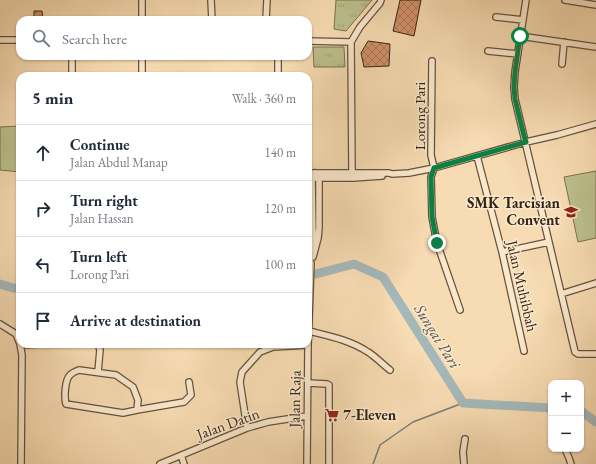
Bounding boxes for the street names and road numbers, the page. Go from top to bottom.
street label: Lorong Pari [410,82,429,150]
street label: Jalan Muhibbah [502,236,542,334]
street label: Jalan Raja [284,370,305,430]
street label: Jalan Datin [192,403,262,444]

